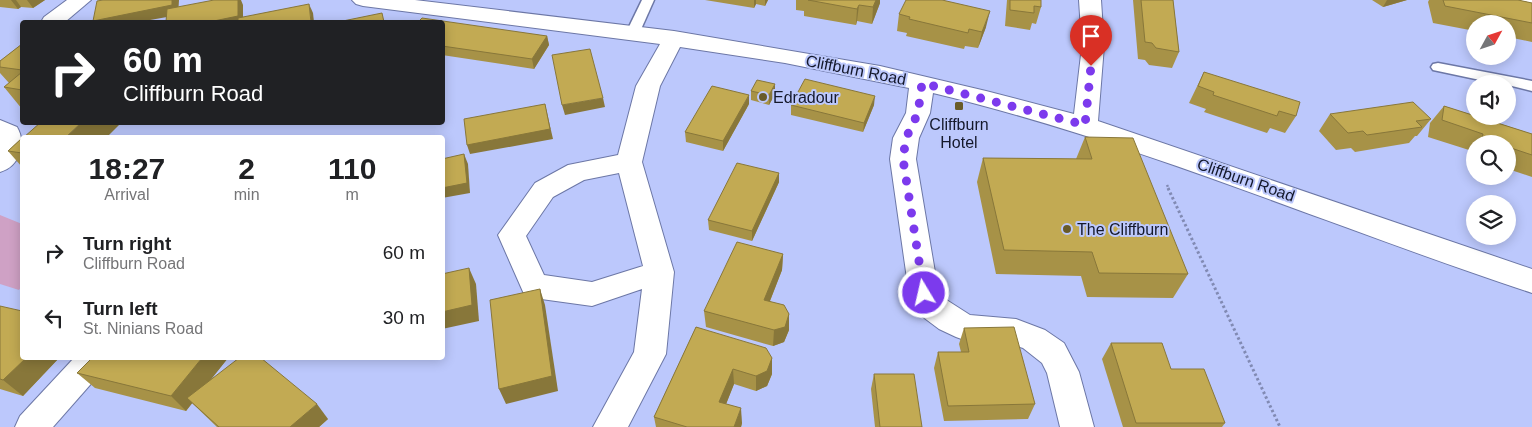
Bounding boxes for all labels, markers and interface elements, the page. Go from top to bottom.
pin [1070,15,1112,66]
north arrow [1466,15,1516,65]
map controls [1466,15,1516,245]
icon: arrive [1077,22,1105,50]
icon: right [40,40,105,105]
text: 60 m [123,40,203,79]
street label: Cliffburn Road [804,52,908,88]
button: sound [1466,75,1516,125]
text: Cliffburn Road [123,81,263,106]
place label: Edradour [773,89,839,106]
marker: Edradour [757,91,769,103]
marker: Cliffburn Hotel [953,100,965,112]
place label: Cliffburn Hotel [929,116,989,151]
button: search [1466,135,1516,185]
text: 18:27 [89,152,165,185]
text: 2 [238,152,255,185]
text: 110 [328,152,376,185]
street label: Cliffburn Road [1195,155,1297,205]
text: Arrival [104,186,150,203]
text: min [234,186,260,203]
text: m [346,186,359,203]
button: layers [1466,195,1516,245]
place label: The Cliffburn [1077,221,1168,238]
marker: The Cliffburn [1061,223,1073,235]
text: Turn right [83,233,171,254]
icon: right [40,239,68,267]
text: 60 m [383,242,425,263]
text: Cliffburn Road [83,255,185,272]
position arrow [897,266,949,318]
text: Turn left [83,298,158,319]
icon: left [40,304,68,332]
text: 30 m [383,307,425,328]
text: St. Ninians Road [83,320,203,337]

